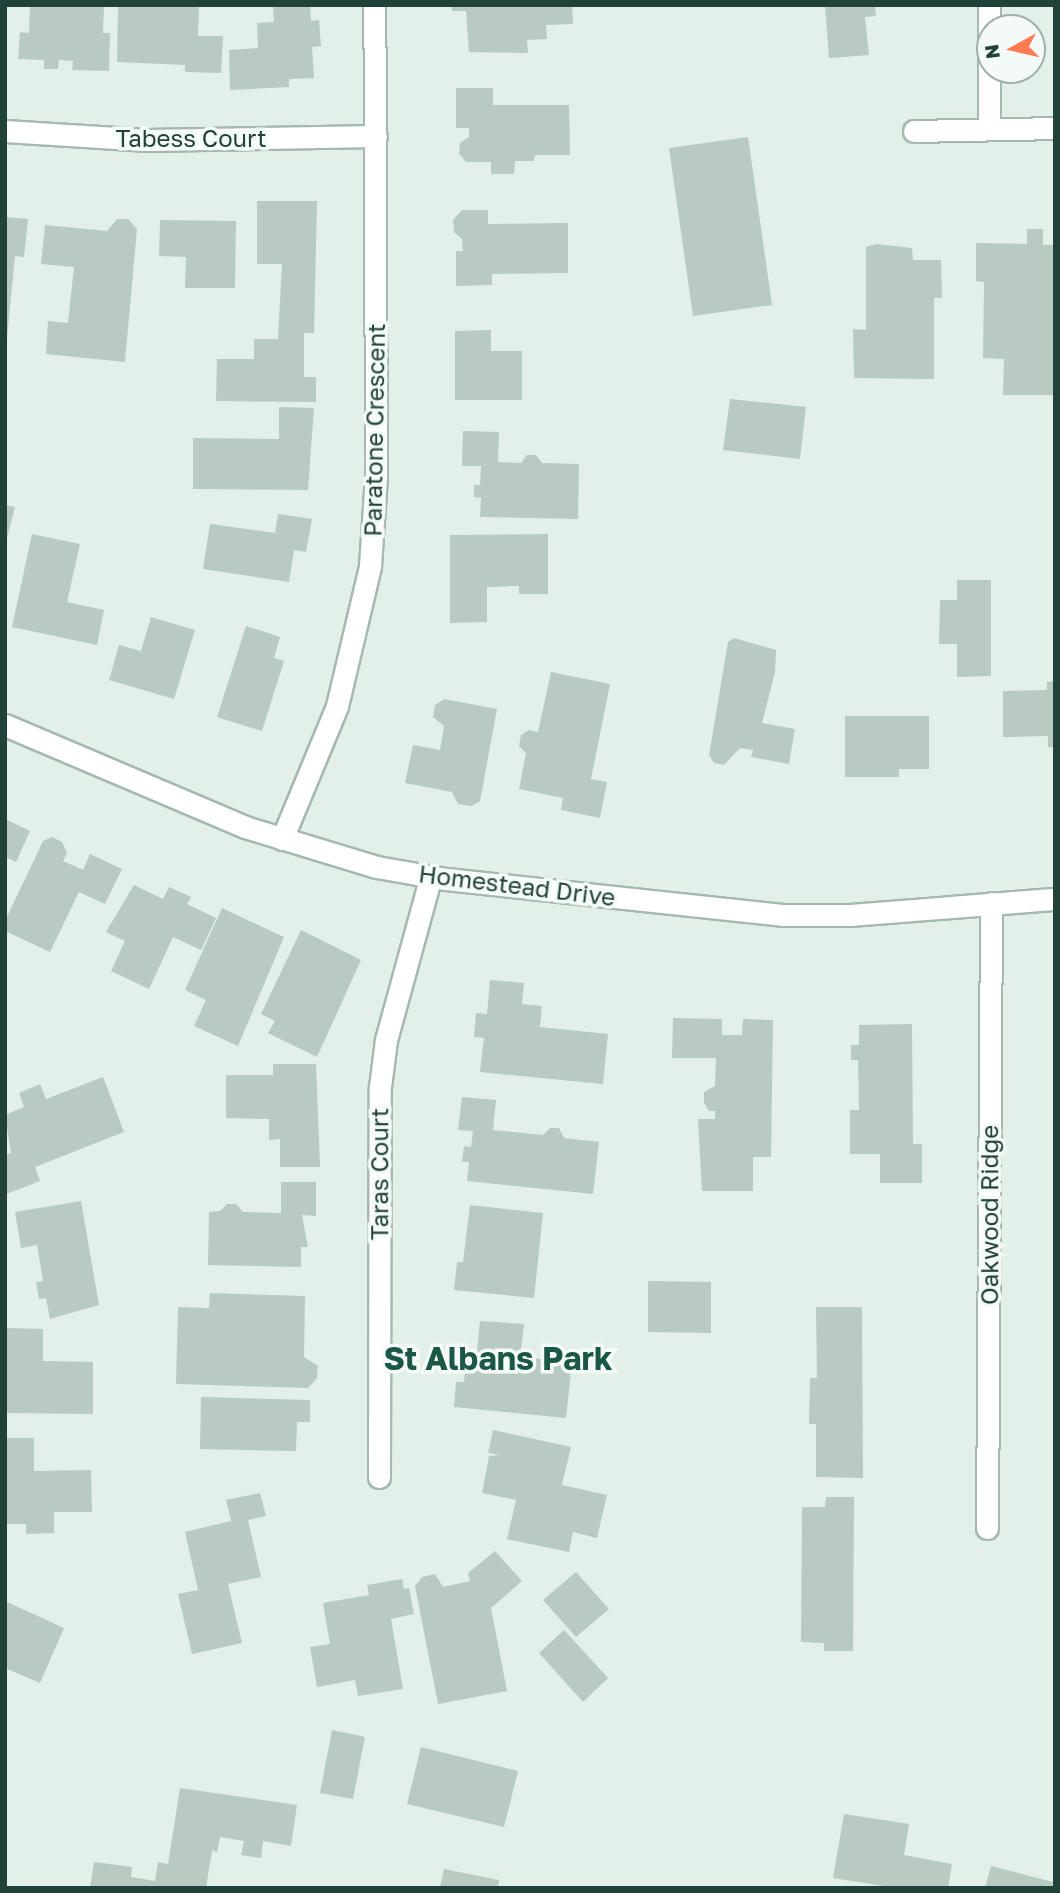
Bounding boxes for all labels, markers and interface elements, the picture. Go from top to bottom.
north arrow [976,14,1046,84]
text: N [979,43,1004,60]
street label: Tabess Court [115,124,267,152]
street label: Paratone Crescent [358,323,390,537]
street label: Homestead Drive [417,859,617,911]
street label: Taras Court [365,1108,393,1240]
street label: Oakwood Ridge [975,1125,1003,1305]
district label: St Albans Park [383,1339,613,1377]

